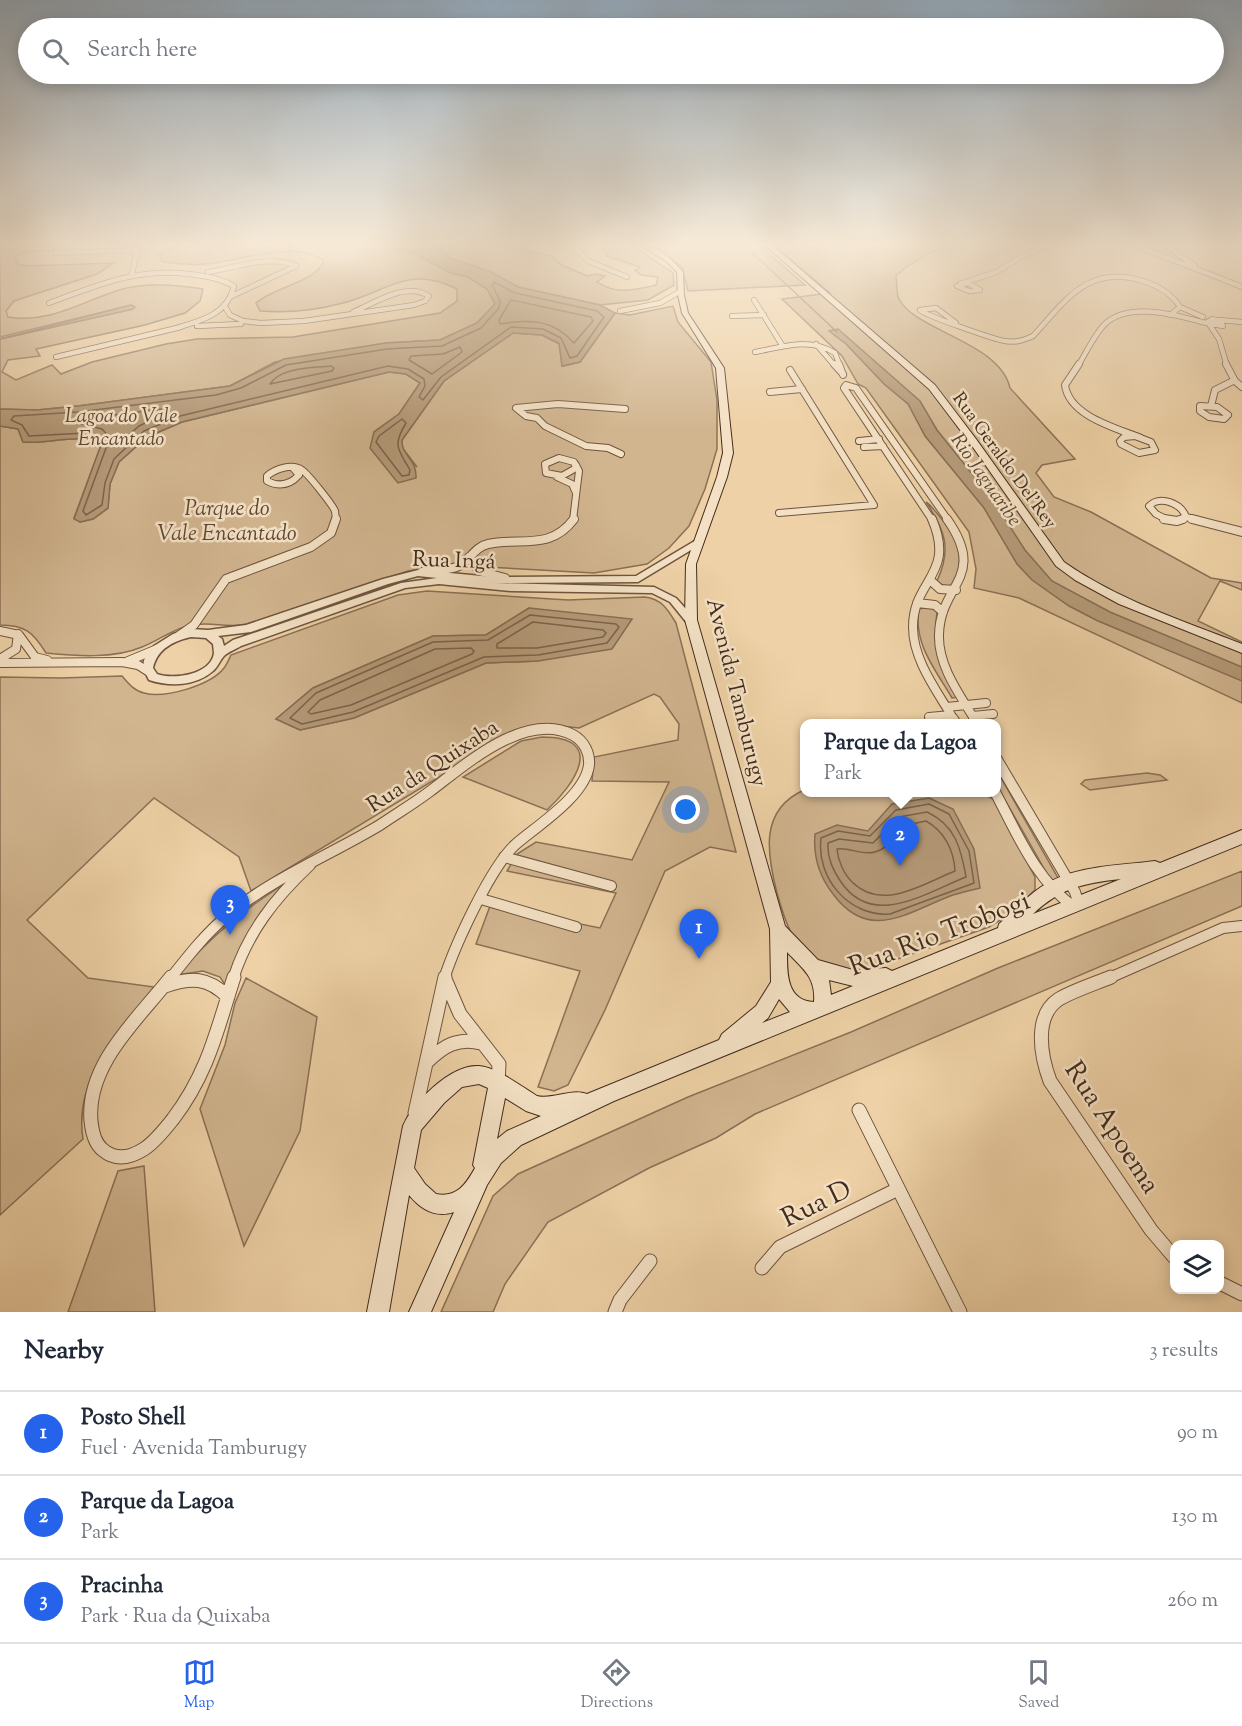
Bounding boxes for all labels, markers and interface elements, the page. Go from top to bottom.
search box [18,18,1224,84]
icon: search [39,35,72,68]
text: Search here [87,35,197,67]
street label: Rua Geraldo Del'Rey [945,388,1062,535]
water label: Lagoa do Vale Encantado [65,403,177,455]
water label: Rio Jaguaribe [942,428,1028,533]
park label: Parque do Vale Encantado [157,494,297,551]
street label: Rua Ingá [412,545,496,579]
street label: Avenida Tamburugy [696,595,774,790]
street label: Rua da Quixaba [361,713,506,822]
popup [800,719,1001,797]
text: Parque da Lagoa [824,728,977,760]
text: Park [824,760,862,789]
your location [671,795,700,824]
pin: 2 [880,816,920,866]
street label: Rua Rio Trobogi [844,883,1037,988]
pin: 3 [210,886,250,935]
pin: 1 [680,910,718,959]
street label: Rua Apoema [1053,1054,1168,1202]
street label: Rua D [775,1172,859,1239]
map controls [1170,1240,1224,1294]
button: layers [1170,1240,1224,1294]
text: Nearby [24,1333,104,1370]
text: 3 results [1149,1337,1218,1366]
text: Posto Shell [81,1403,186,1435]
text: 1 [40,1419,47,1448]
text: 90 m [1177,1419,1218,1448]
text: Fuel · Avenida Tamburugy [81,1435,307,1464]
text: Parque da Lagoa [81,1487,234,1519]
text: 2 [39,1503,48,1532]
text: 130 m [1172,1503,1218,1532]
text: Park [81,1519,119,1548]
text: Pracinha [81,1571,163,1603]
text: 3 [39,1587,48,1616]
text: 260 m [1167,1587,1218,1616]
text: Park · Rua da Quixaba [81,1603,270,1632]
tab: Map [183,1656,216,1715]
tab: Directions [581,1656,653,1715]
tab: Saved [1018,1656,1059,1715]

